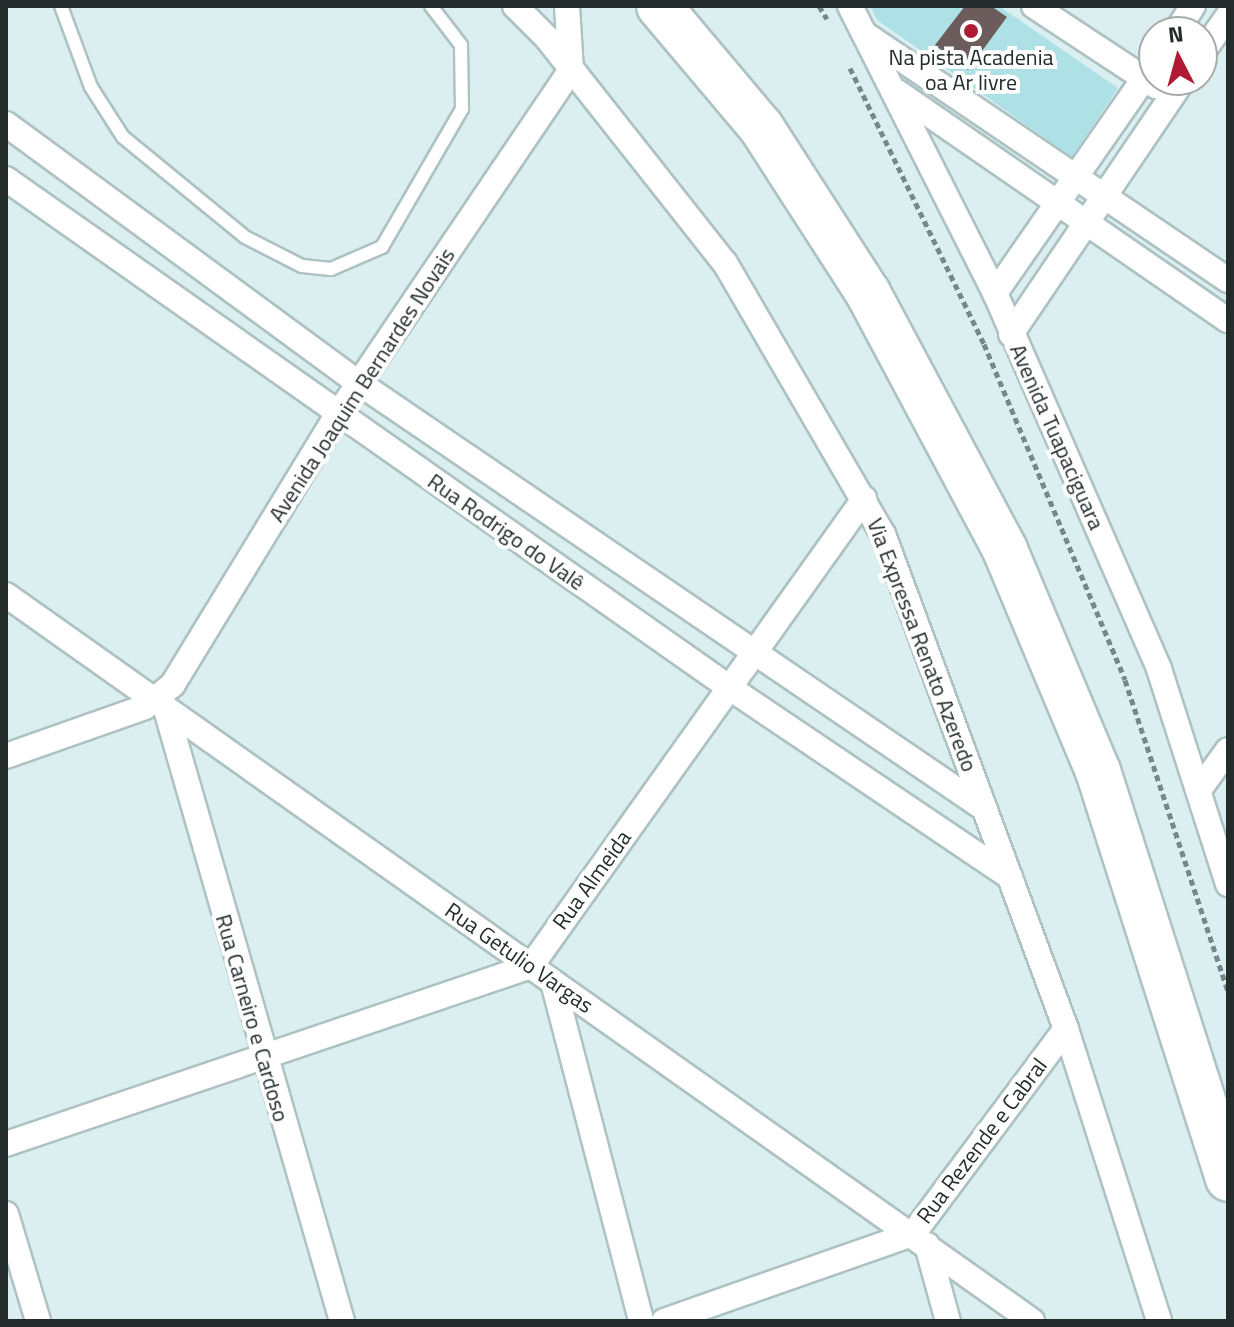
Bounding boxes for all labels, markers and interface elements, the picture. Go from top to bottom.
north arrow [1138,16,1218,96]
text: N [1166,16,1185,52]
marker: Na pista Acadenia oa Ar livre [962,22,980,40]
place label: Na pista Acadenia oa Ar livre [889,44,1053,96]
street label: Avenida Joaquim Bernardes Novais [263,243,461,527]
street label: Avenida Tuapaciguara [1004,340,1110,534]
street label: Rua Rodrigo do Valê [423,468,589,596]
street label: Via Expressa Renato Azeredo [861,515,983,775]
street label: Rua Almeida [547,825,637,935]
street label: Rua Getulio Vargas [440,897,598,1019]
street label: Rua Carneiro e Cardoso [210,911,294,1125]
street label: Rua Rezende e Cabral [911,1053,1053,1229]

